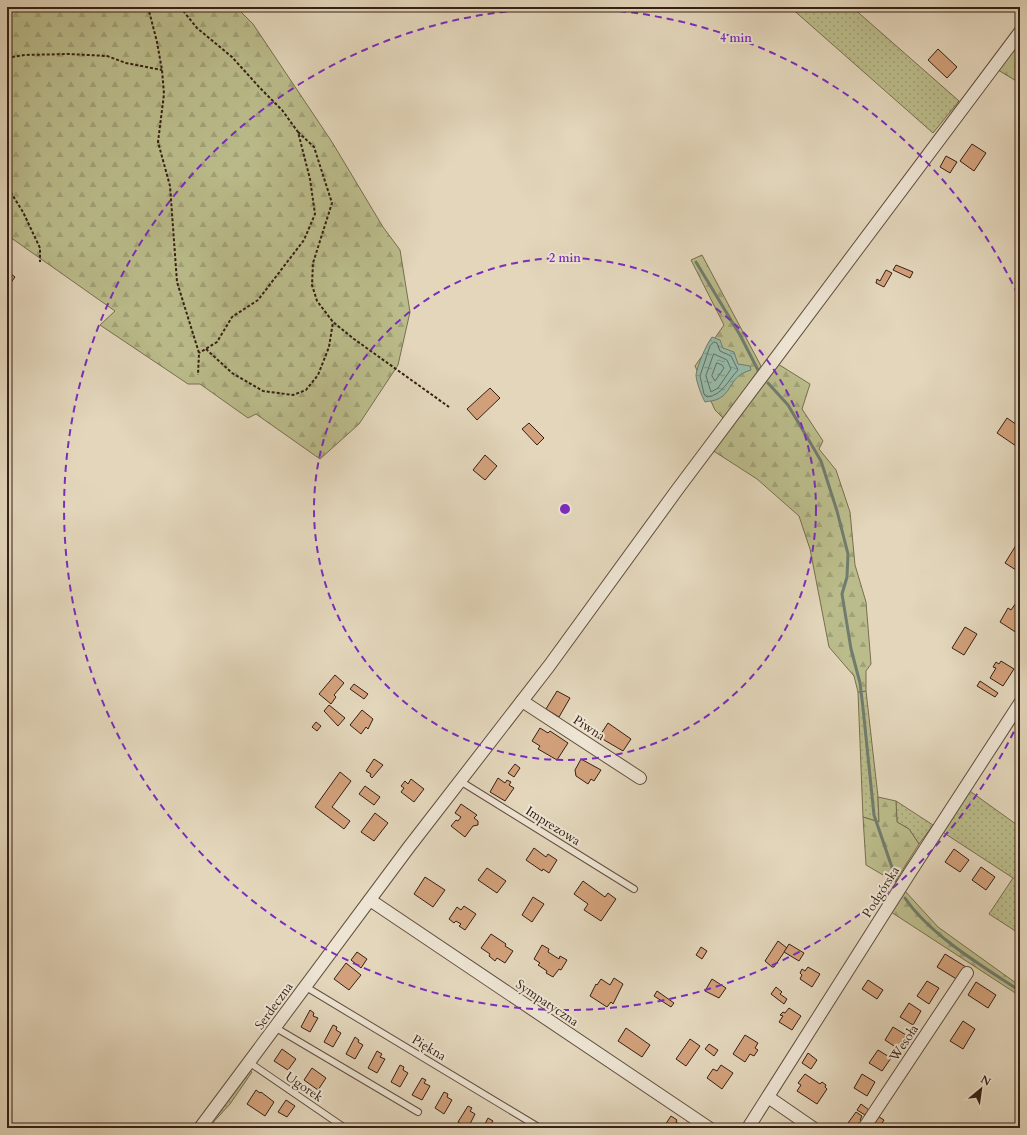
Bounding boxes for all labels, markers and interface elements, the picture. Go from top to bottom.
text: 4 min [720,30,752,46]
text: 2 min [549,250,581,266]
centre of rings [558,502,572,516]
street label: Piwna [570,711,609,745]
street label: Imprezowa [522,802,584,850]
street label: Podgórska [858,862,904,921]
street label: Sympatyczna [512,975,582,1031]
street label: Serdeczna [251,978,298,1033]
street label: Wesoła [885,1021,923,1066]
street label: Piękna [408,1031,450,1065]
street label: Ugorek [281,1068,327,1106]
north arrow [961,1069,1001,1109]
text: N [978,1072,994,1090]

